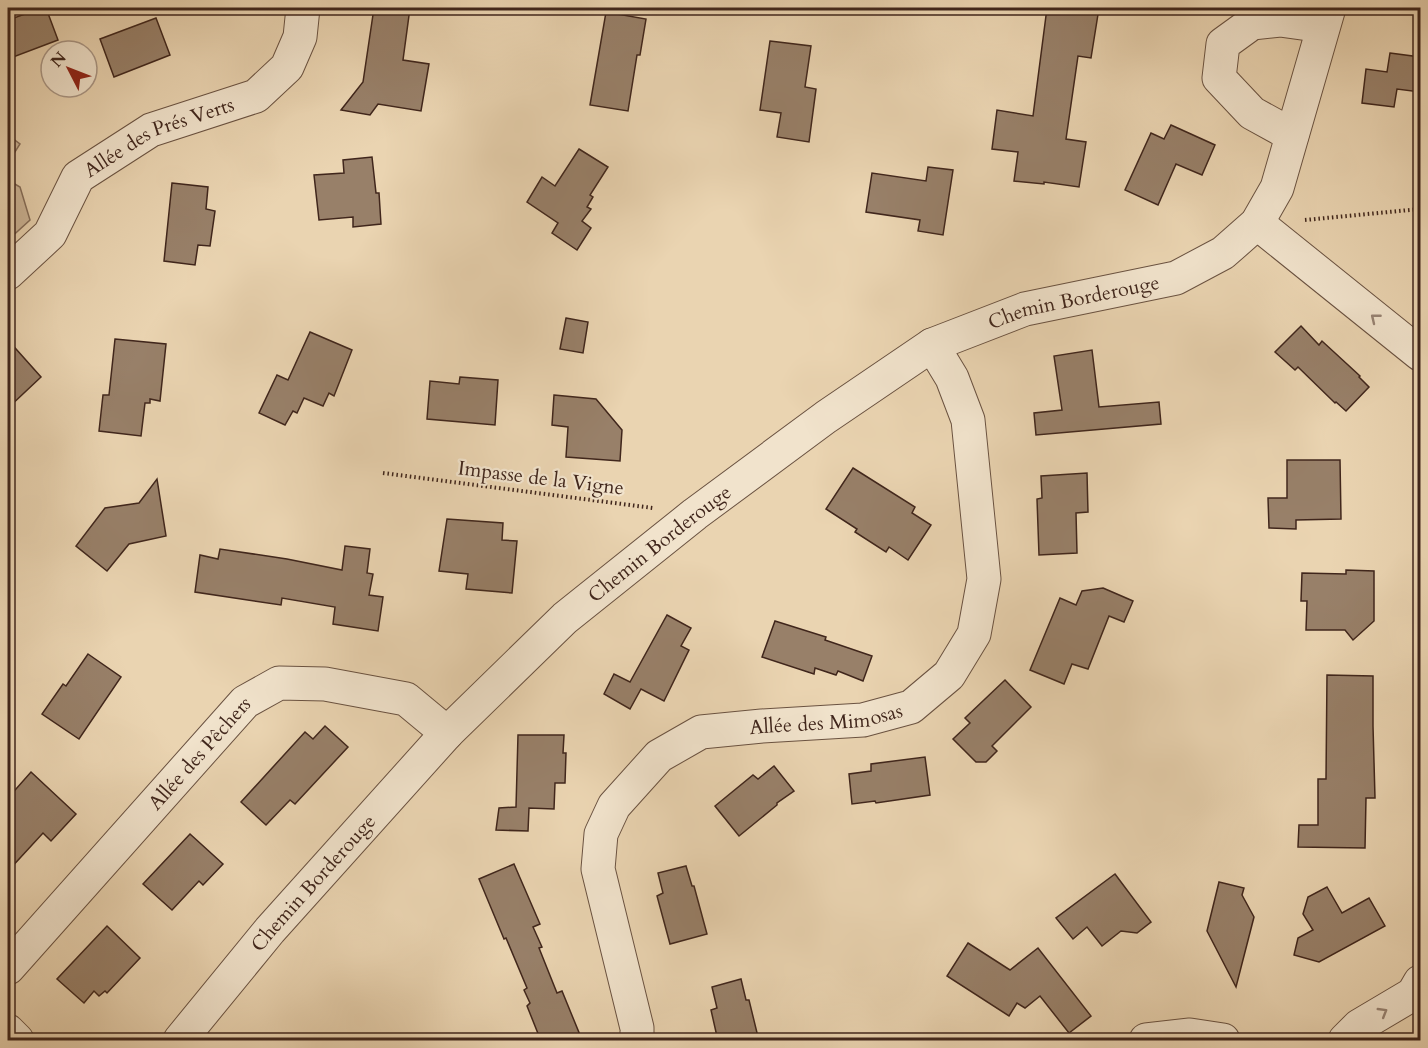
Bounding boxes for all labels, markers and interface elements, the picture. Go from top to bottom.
north arrow [39,39,99,99]
text: N [46,47,71,72]
street label: Allée des Prés Verts [78,91,237,183]
street label: Chemin Borderouge [984,268,1162,336]
one-way arrow [1371,314,1382,325]
street label: Impasse de la Vigne [456,454,626,502]
street label: Chemin Borderouge [582,478,736,608]
street label: Allée des Pêchers [142,688,255,816]
street label: Allée des Mimosas [748,696,905,741]
street label: Chemin Borderouge [244,808,381,957]
one-way arrow [1377,1007,1387,1019]

